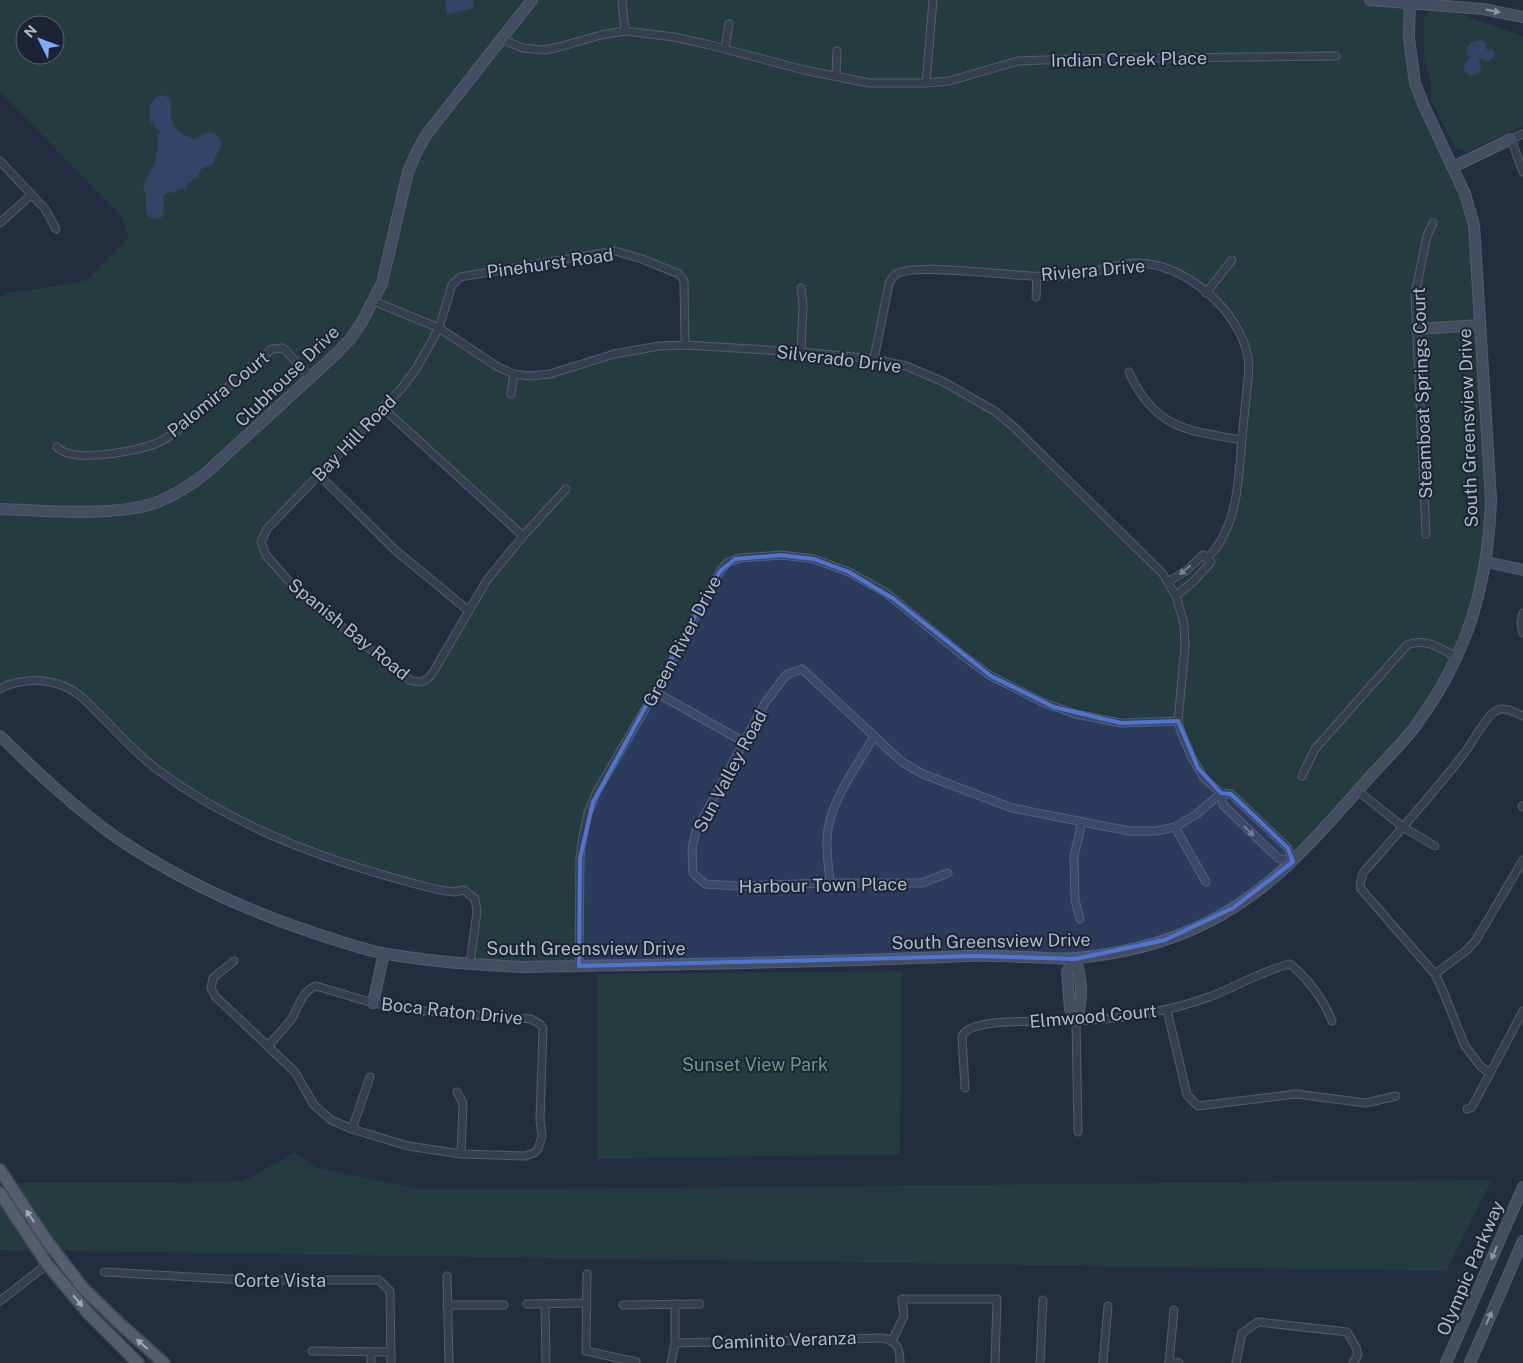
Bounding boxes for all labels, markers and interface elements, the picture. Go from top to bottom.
one-way arrow [1485,7,1501,15]
north arrow [15,15,65,65]
text: N [21,22,40,41]
street label: Indian Creek Place [1051,47,1207,71]
street label: Pinehurst Road [485,244,615,282]
street label: Riviera Drive [1040,255,1146,285]
street label: Steamboat Springs Court [1408,287,1436,499]
street label: Clubhouse Drive [231,321,343,431]
street label: South Greensview Drive [1454,328,1482,528]
street label: Silverado Drive [775,341,903,377]
street label: Palomira Court [163,347,273,441]
street label: Bay Hill Road [308,391,400,485]
one-way arrow [1179,565,1192,576]
street label: Green River Drive [639,572,725,710]
street label: Spanish Bay Road [284,574,414,684]
street label: Sun Valley Road [689,706,771,836]
one-way arrow [1243,824,1255,836]
street label: Harbour Town Place [739,873,907,897]
street label: South Greensview Drive [891,929,1091,953]
street label: South Greensview Drive [486,938,686,959]
street label: Boca Raton Drive [380,993,524,1029]
street label: Elmwood Court [1028,1000,1158,1032]
park label: Sunset View Park [682,1054,828,1075]
street label: Olympic Parkway [1432,1197,1508,1339]
one-way arrow [25,1210,35,1223]
one-way arrow [1489,1246,1497,1261]
street label: Corte Vista [234,1270,326,1291]
one-way arrow [73,1295,84,1308]
one-way arrow [1486,1311,1494,1325]
street label: Caminito Veranza [711,1327,857,1353]
one-way arrow [136,1339,149,1350]

